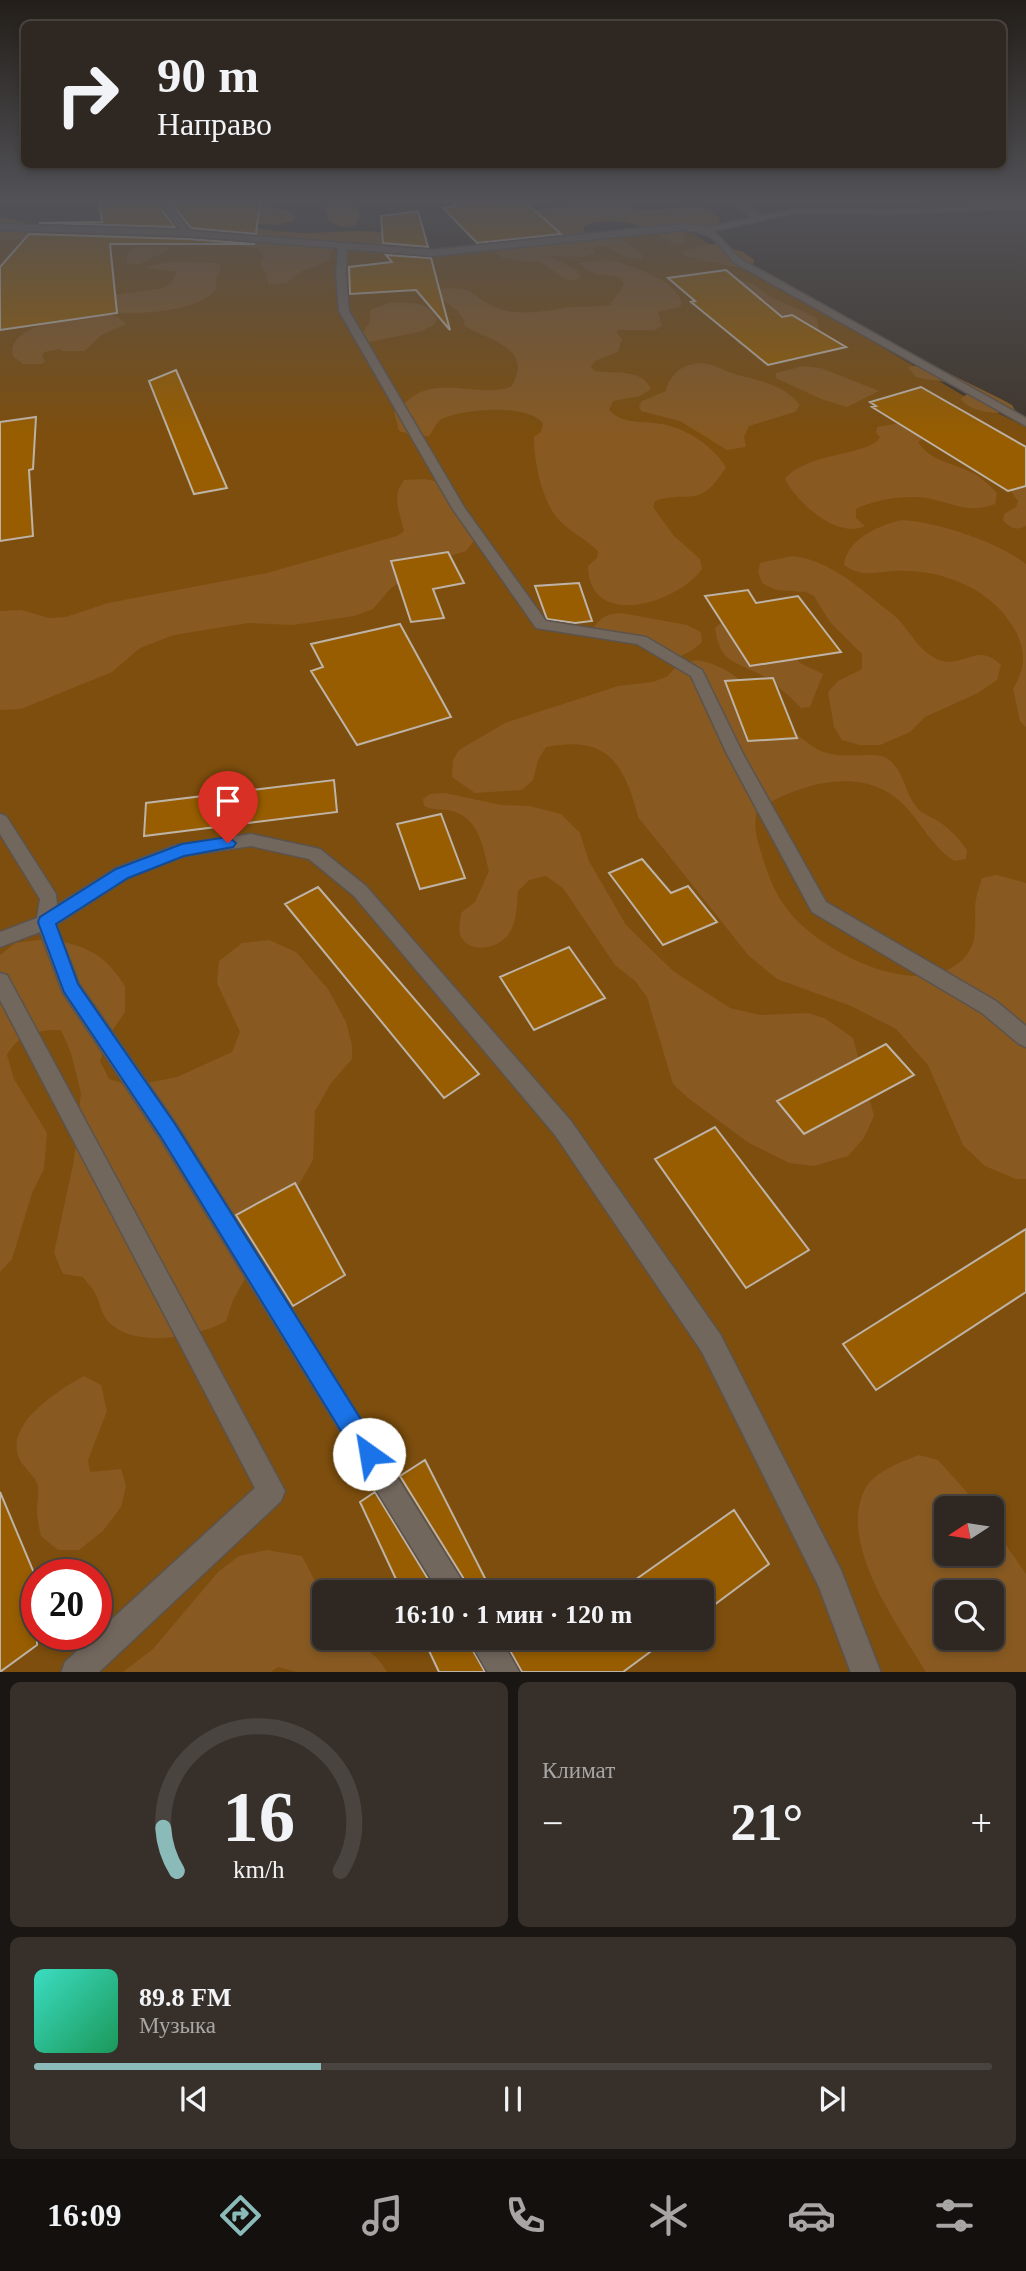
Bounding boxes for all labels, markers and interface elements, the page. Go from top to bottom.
text: 90 m [157,48,259,103]
icon: right [42,49,133,140]
text: Направо [157,106,272,142]
pin [198,771,258,843]
icon: arrive [209,782,247,820]
position arrow [332,1417,406,1491]
north arrow [934,1496,1004,1566]
map controls [934,1496,1004,1650]
speed limit sign: 20 [21,1559,112,1650]
button: search [934,1580,1004,1650]
text: 16:10 · 1 мин · 120 m [394,1600,632,1629]
text: Климат [542,1758,615,1783]
text: 16 [223,1776,295,1857]
text: 21° [731,1794,803,1851]
text: − [542,1802,563,1844]
text: + [971,1802,992,1844]
text: km/h [233,1855,285,1882]
text: 89.8 FM [139,1983,231,2012]
text: Музыка [139,2013,216,2038]
icon: previous [175,2080,213,2118]
icon: pause [494,2080,532,2118]
icon: next [813,2080,851,2118]
icon: directions [216,2191,265,2240]
icon: music [358,2191,407,2240]
icon: phone [501,2191,550,2240]
icon: climate [644,2191,693,2240]
icon: car [787,2191,836,2240]
icon: filters [930,2191,979,2240]
text: 16:09 [47,2197,122,2233]

